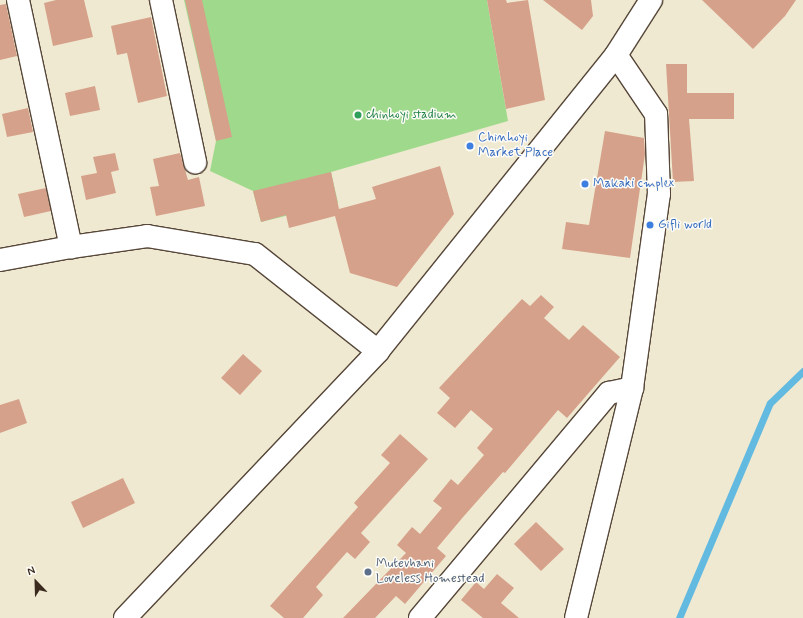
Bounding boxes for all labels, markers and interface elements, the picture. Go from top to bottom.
place label: chinhoyi stadium [366,107,456,123]
marker: chinhoyi stadium [353,110,363,120]
place label: Chinhoyi Market Place [478,131,554,162]
marker: Chinhoyi Market Place [465,141,475,151]
place label: Makaki cmplex [593,176,674,192]
marker: Makaki cmplex [580,179,590,189]
place label: Gifli world [658,217,712,233]
marker: Gifli world [645,220,655,230]
place label: Mutevhani Loveless Homestead [376,557,484,588]
north arrow [16,562,56,602]
text: N [25,563,37,579]
marker: Mutevhani Loveless Homestead [363,567,373,577]

